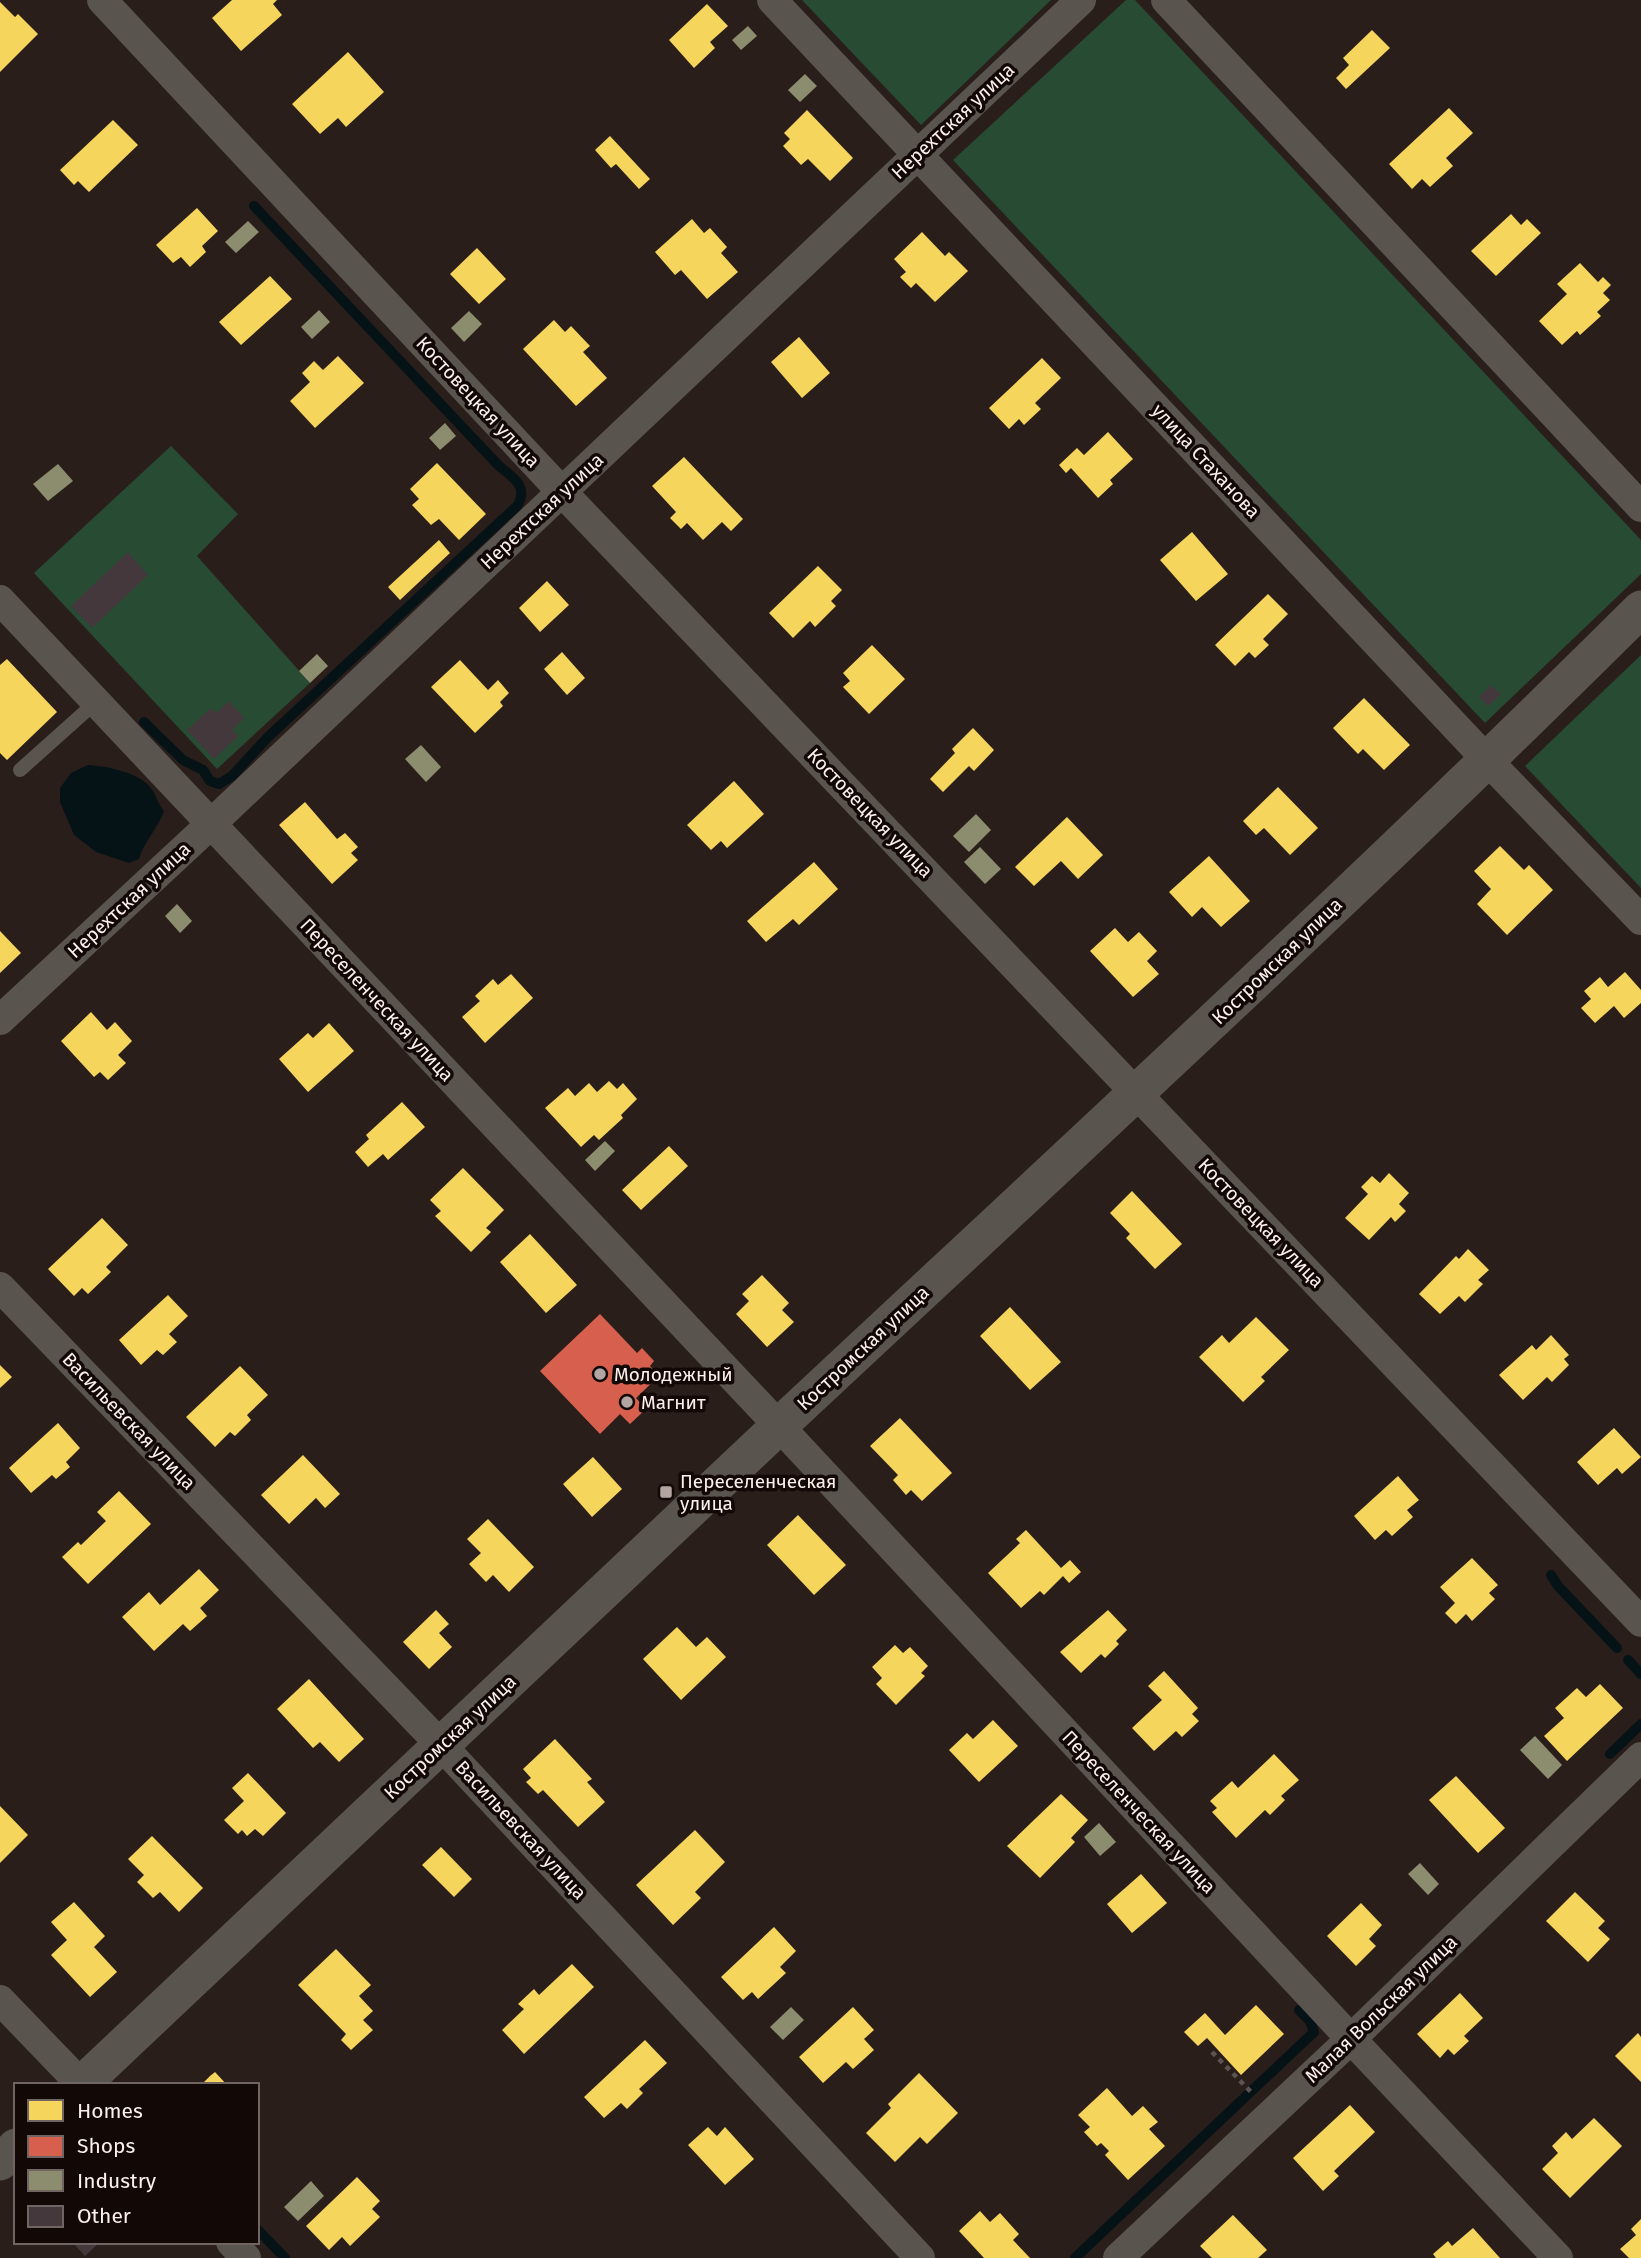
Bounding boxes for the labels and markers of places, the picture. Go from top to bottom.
place label: Молодежный [614,1363,733,1386]
marker: Молодежный [592,1366,608,1382]
place label: Магнит [641,1391,706,1414]
marker: Магнит [619,1394,635,1410]
place label: Переселенческая улица [680,1470,837,1515]
marker: Переселенческая улица [658,1484,674,1500]

